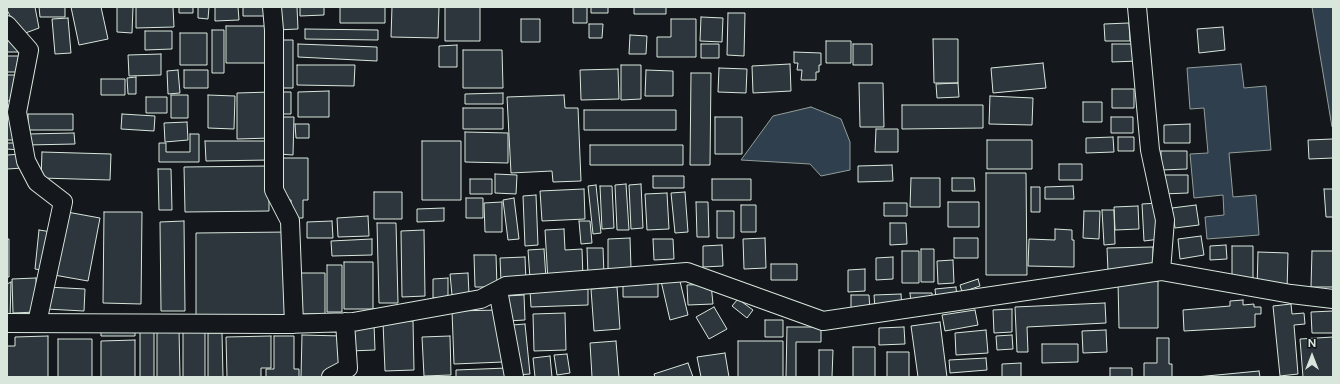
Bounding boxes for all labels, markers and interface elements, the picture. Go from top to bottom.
north arrow [1292,336,1332,376]
text: N [1308,337,1316,350]

